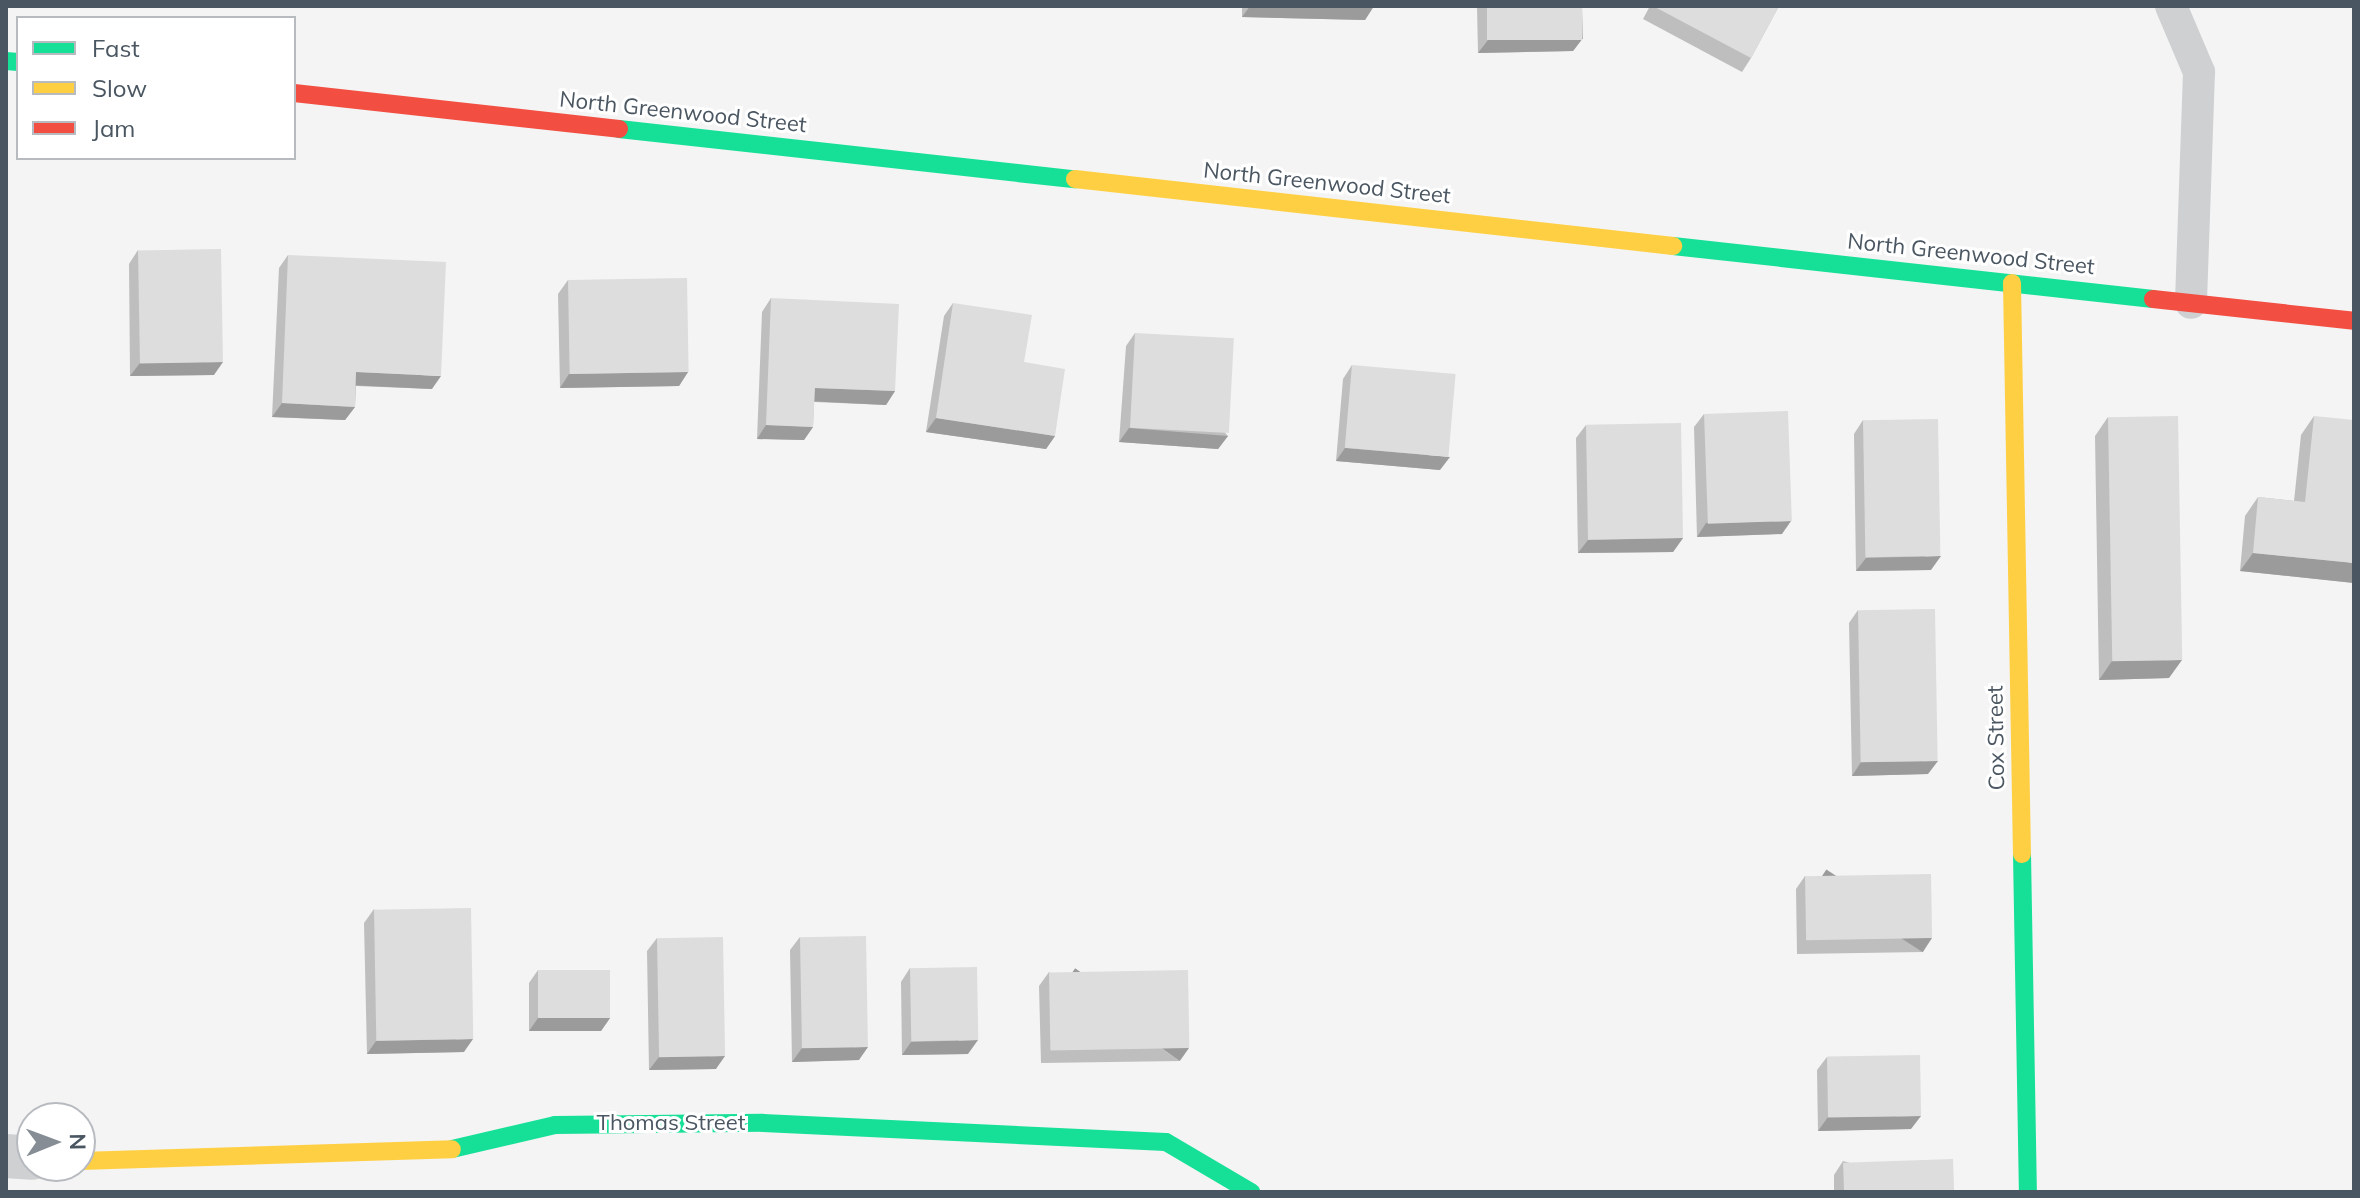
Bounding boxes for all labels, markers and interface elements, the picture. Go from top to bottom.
legend [16,16,296,160]
text: Fast [92,33,140,63]
text: Slow [92,73,147,103]
street label: North Greenwood Street [558,86,808,138]
text: Jam [92,113,135,143]
street label: North Greenwood Street [1202,157,1452,209]
street label: North Greenwood Street [1846,228,2096,280]
street label: Cox Street [1982,685,2010,791]
north arrow [16,1102,96,1182]
street label: Thomas Street [597,1110,745,1136]
text: N [64,1133,92,1150]

